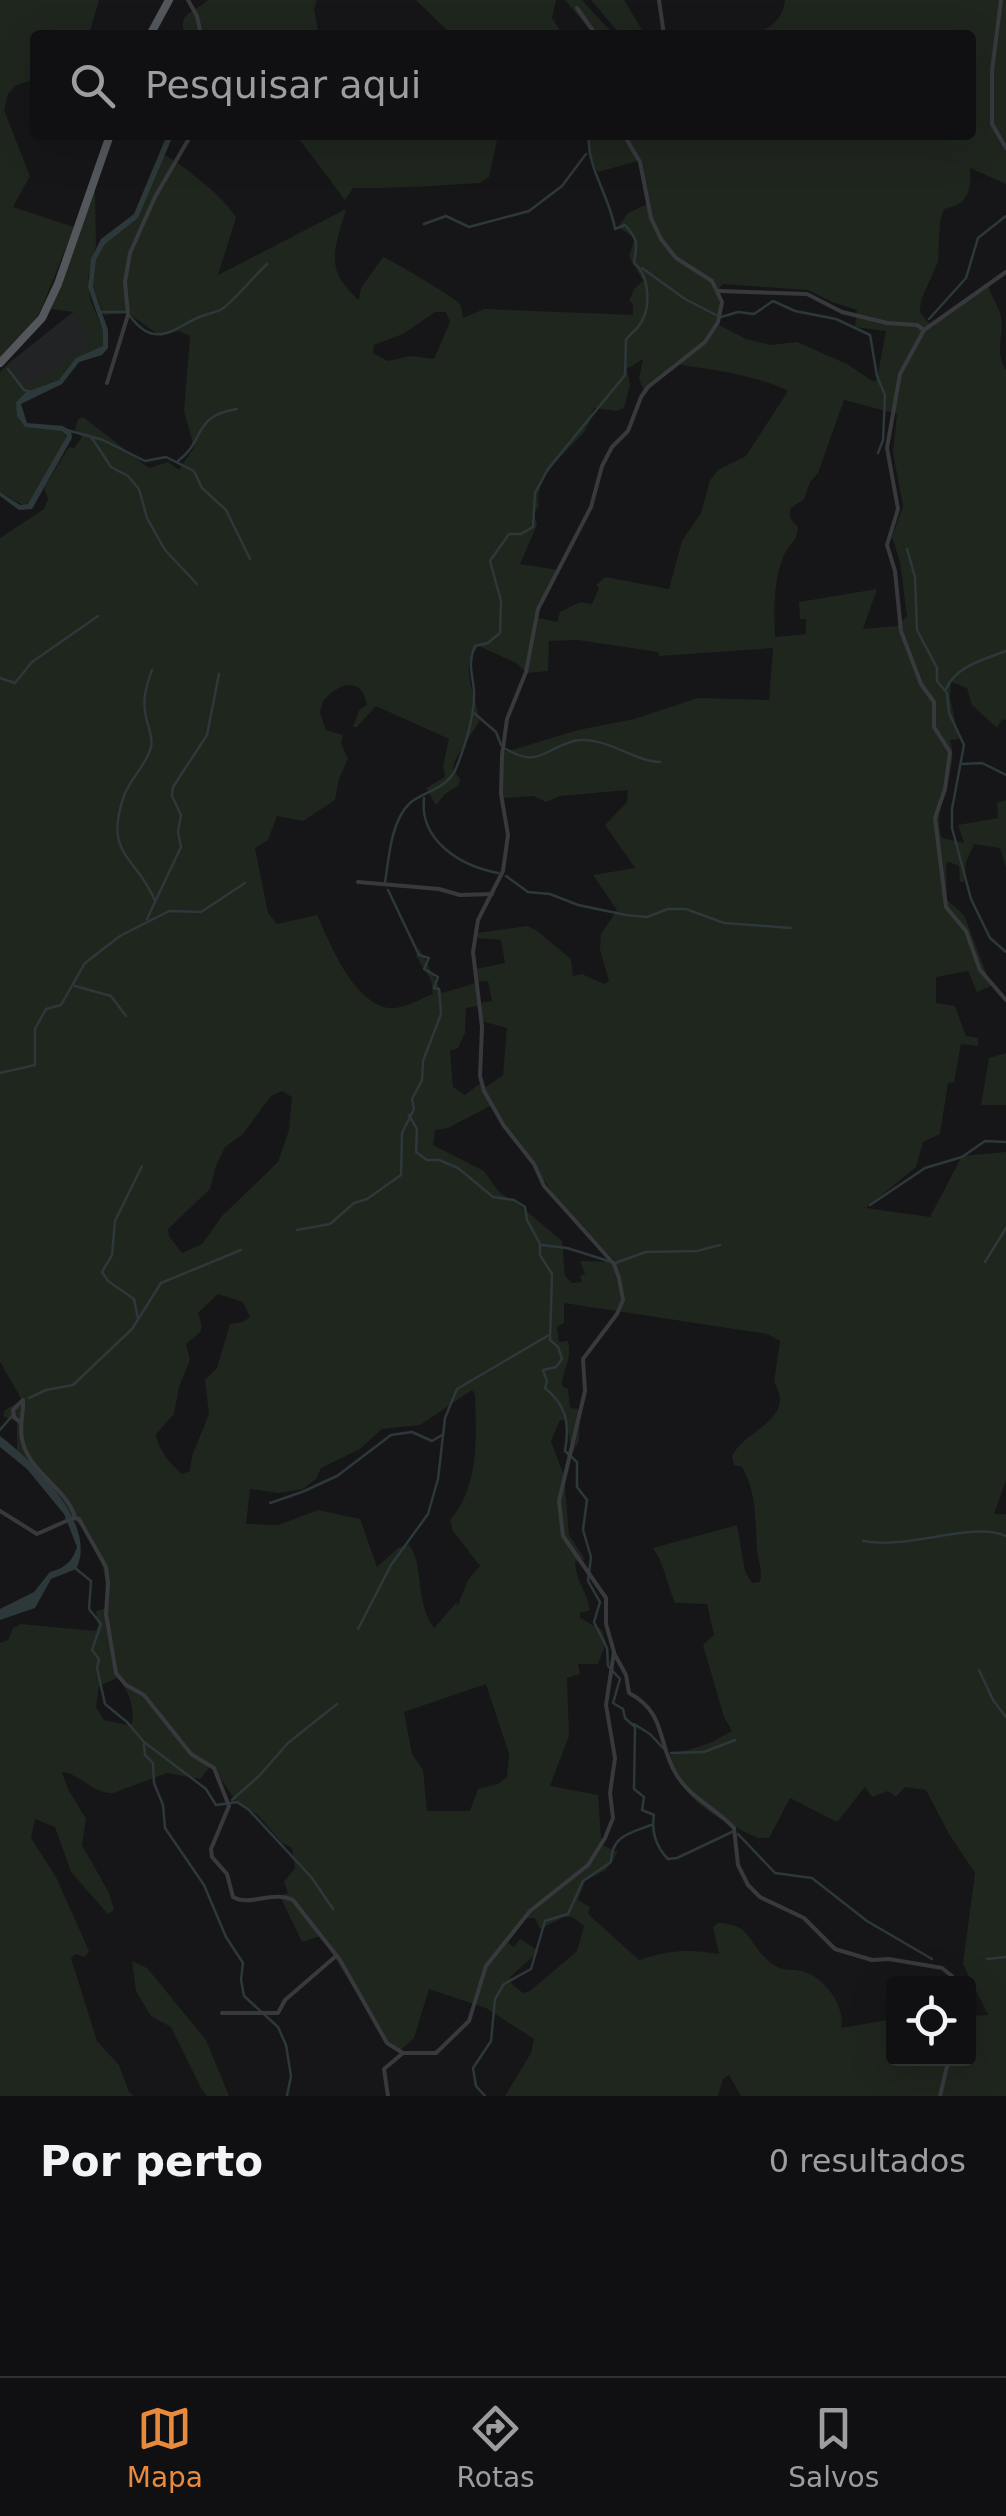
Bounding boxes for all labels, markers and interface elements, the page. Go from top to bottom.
search box [30,30,976,140]
icon: search [65,58,120,113]
text: Pesquisar aqui [145,63,421,107]
map controls [886,1976,976,2066]
button: locate [886,1976,976,2066]
text: Por perto [40,2137,263,2186]
text: 0 resultados [769,2142,966,2180]
tab: Mapa [127,2401,203,2494]
tab: Rotas [457,2401,535,2494]
tab: Salvos [788,2401,879,2494]

